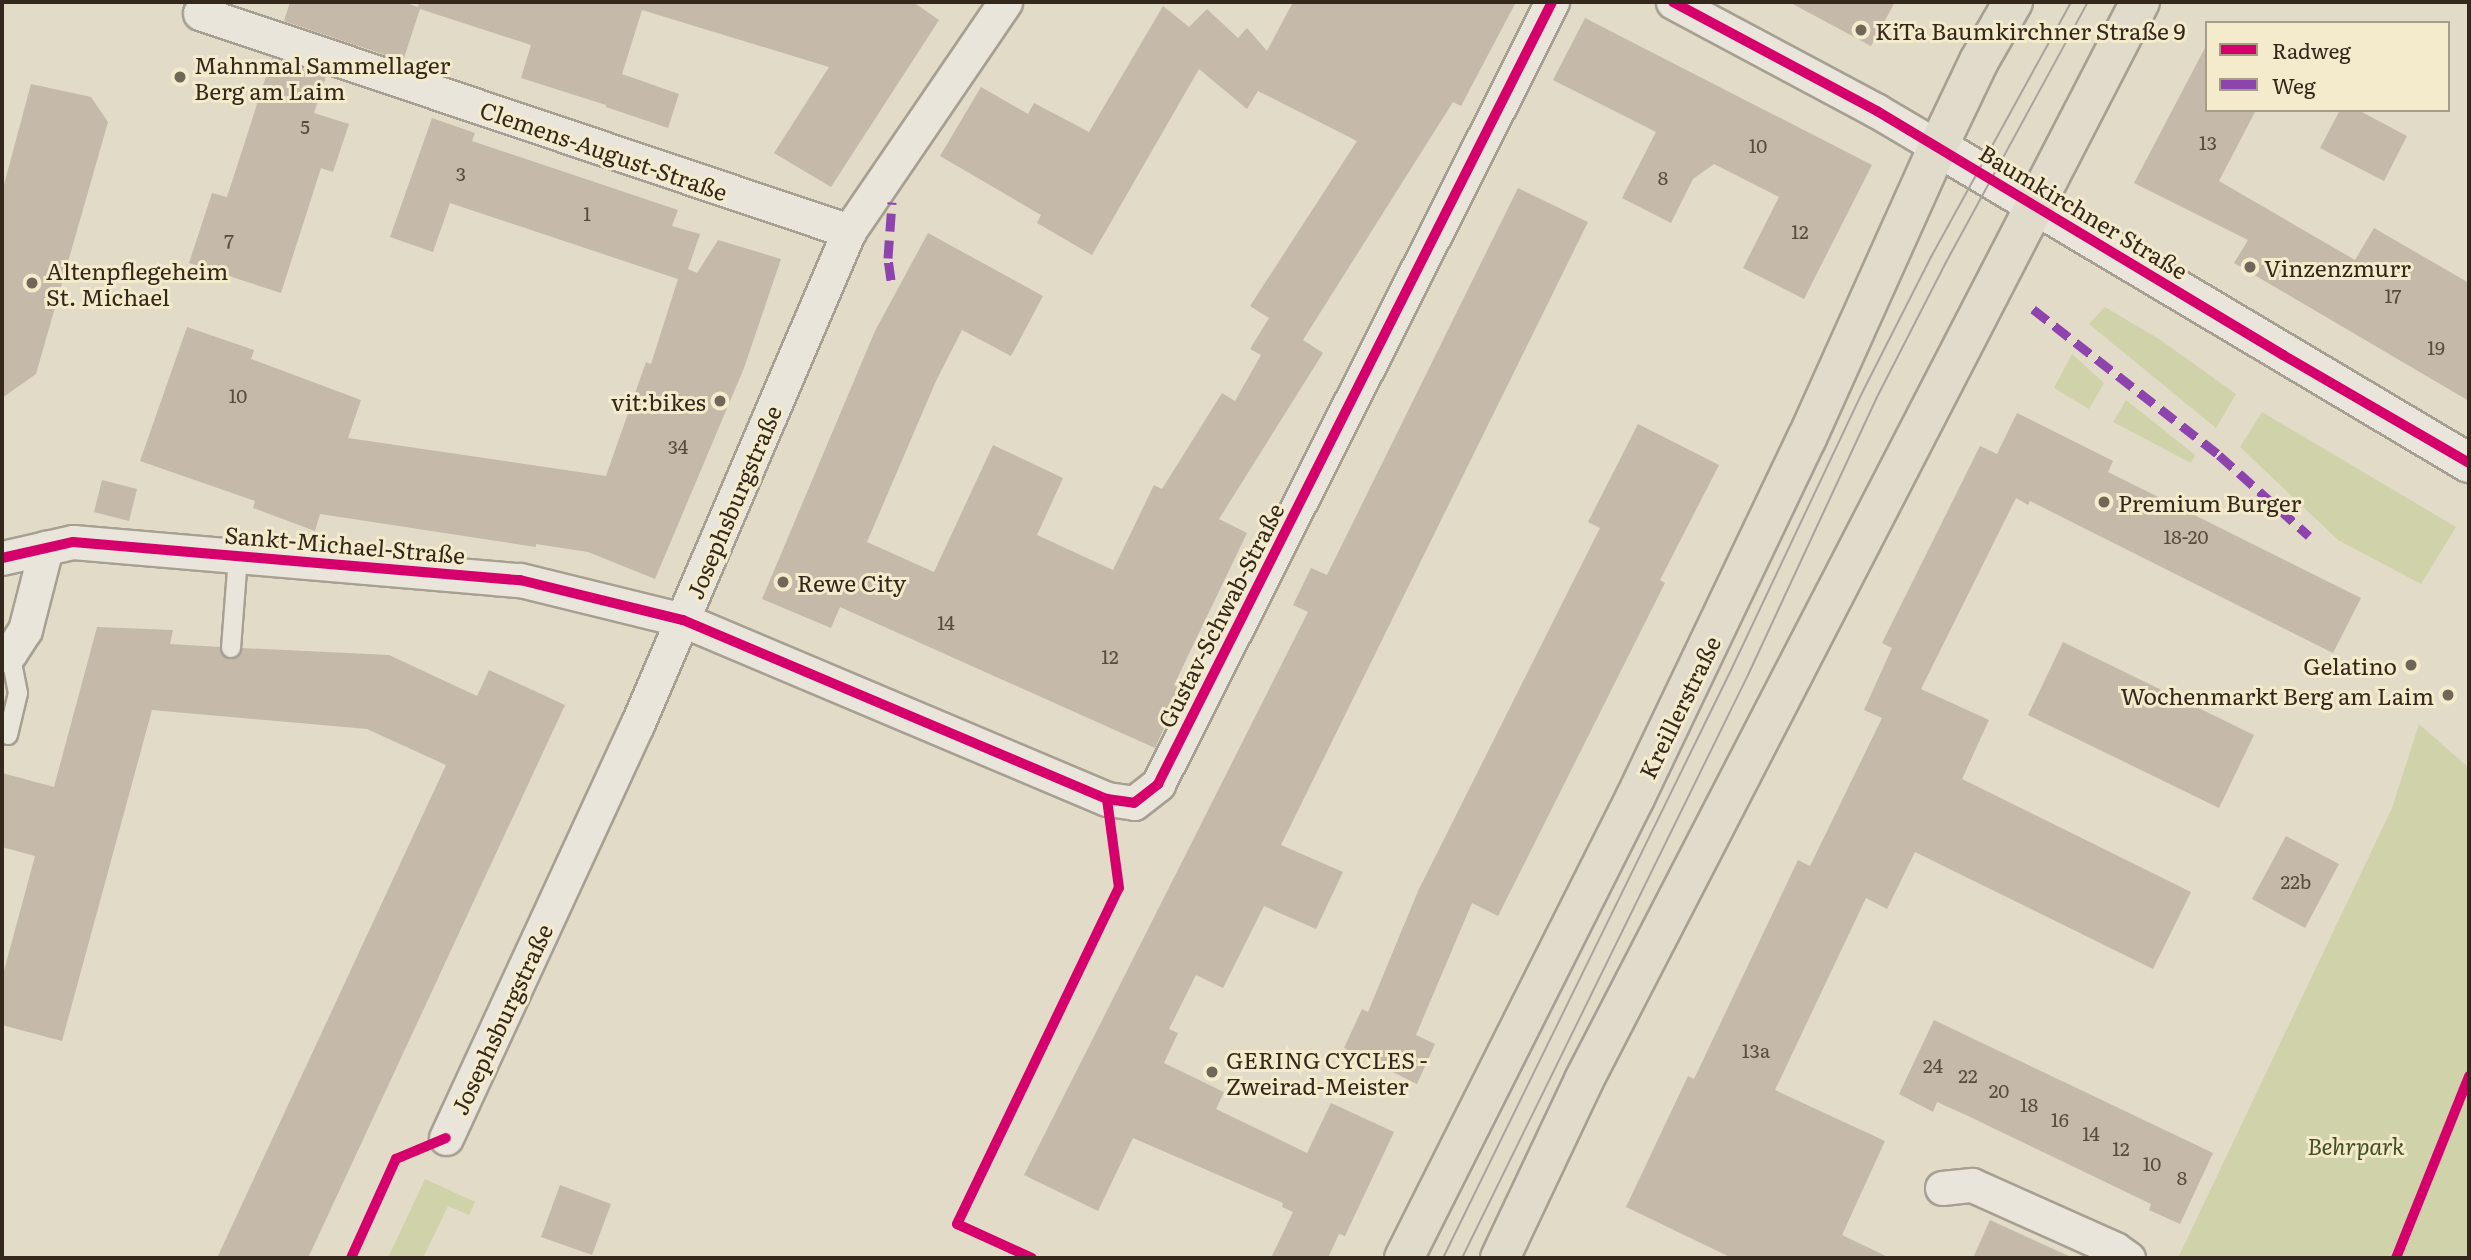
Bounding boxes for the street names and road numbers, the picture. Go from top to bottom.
street label: Clemens-August-Straße [477,95,731,205]
street label: Baumkirchner Straße [1975,138,2193,284]
street label: Josephsburgstraße [680,401,786,603]
street label: Gustav-Schwab-Straße [1151,498,1289,732]
street label: Sankt-Michael-Straße [224,520,466,568]
street label: Kreillerstraße [1633,631,1725,783]
street label: Josephsburgstraße [445,919,557,1119]

